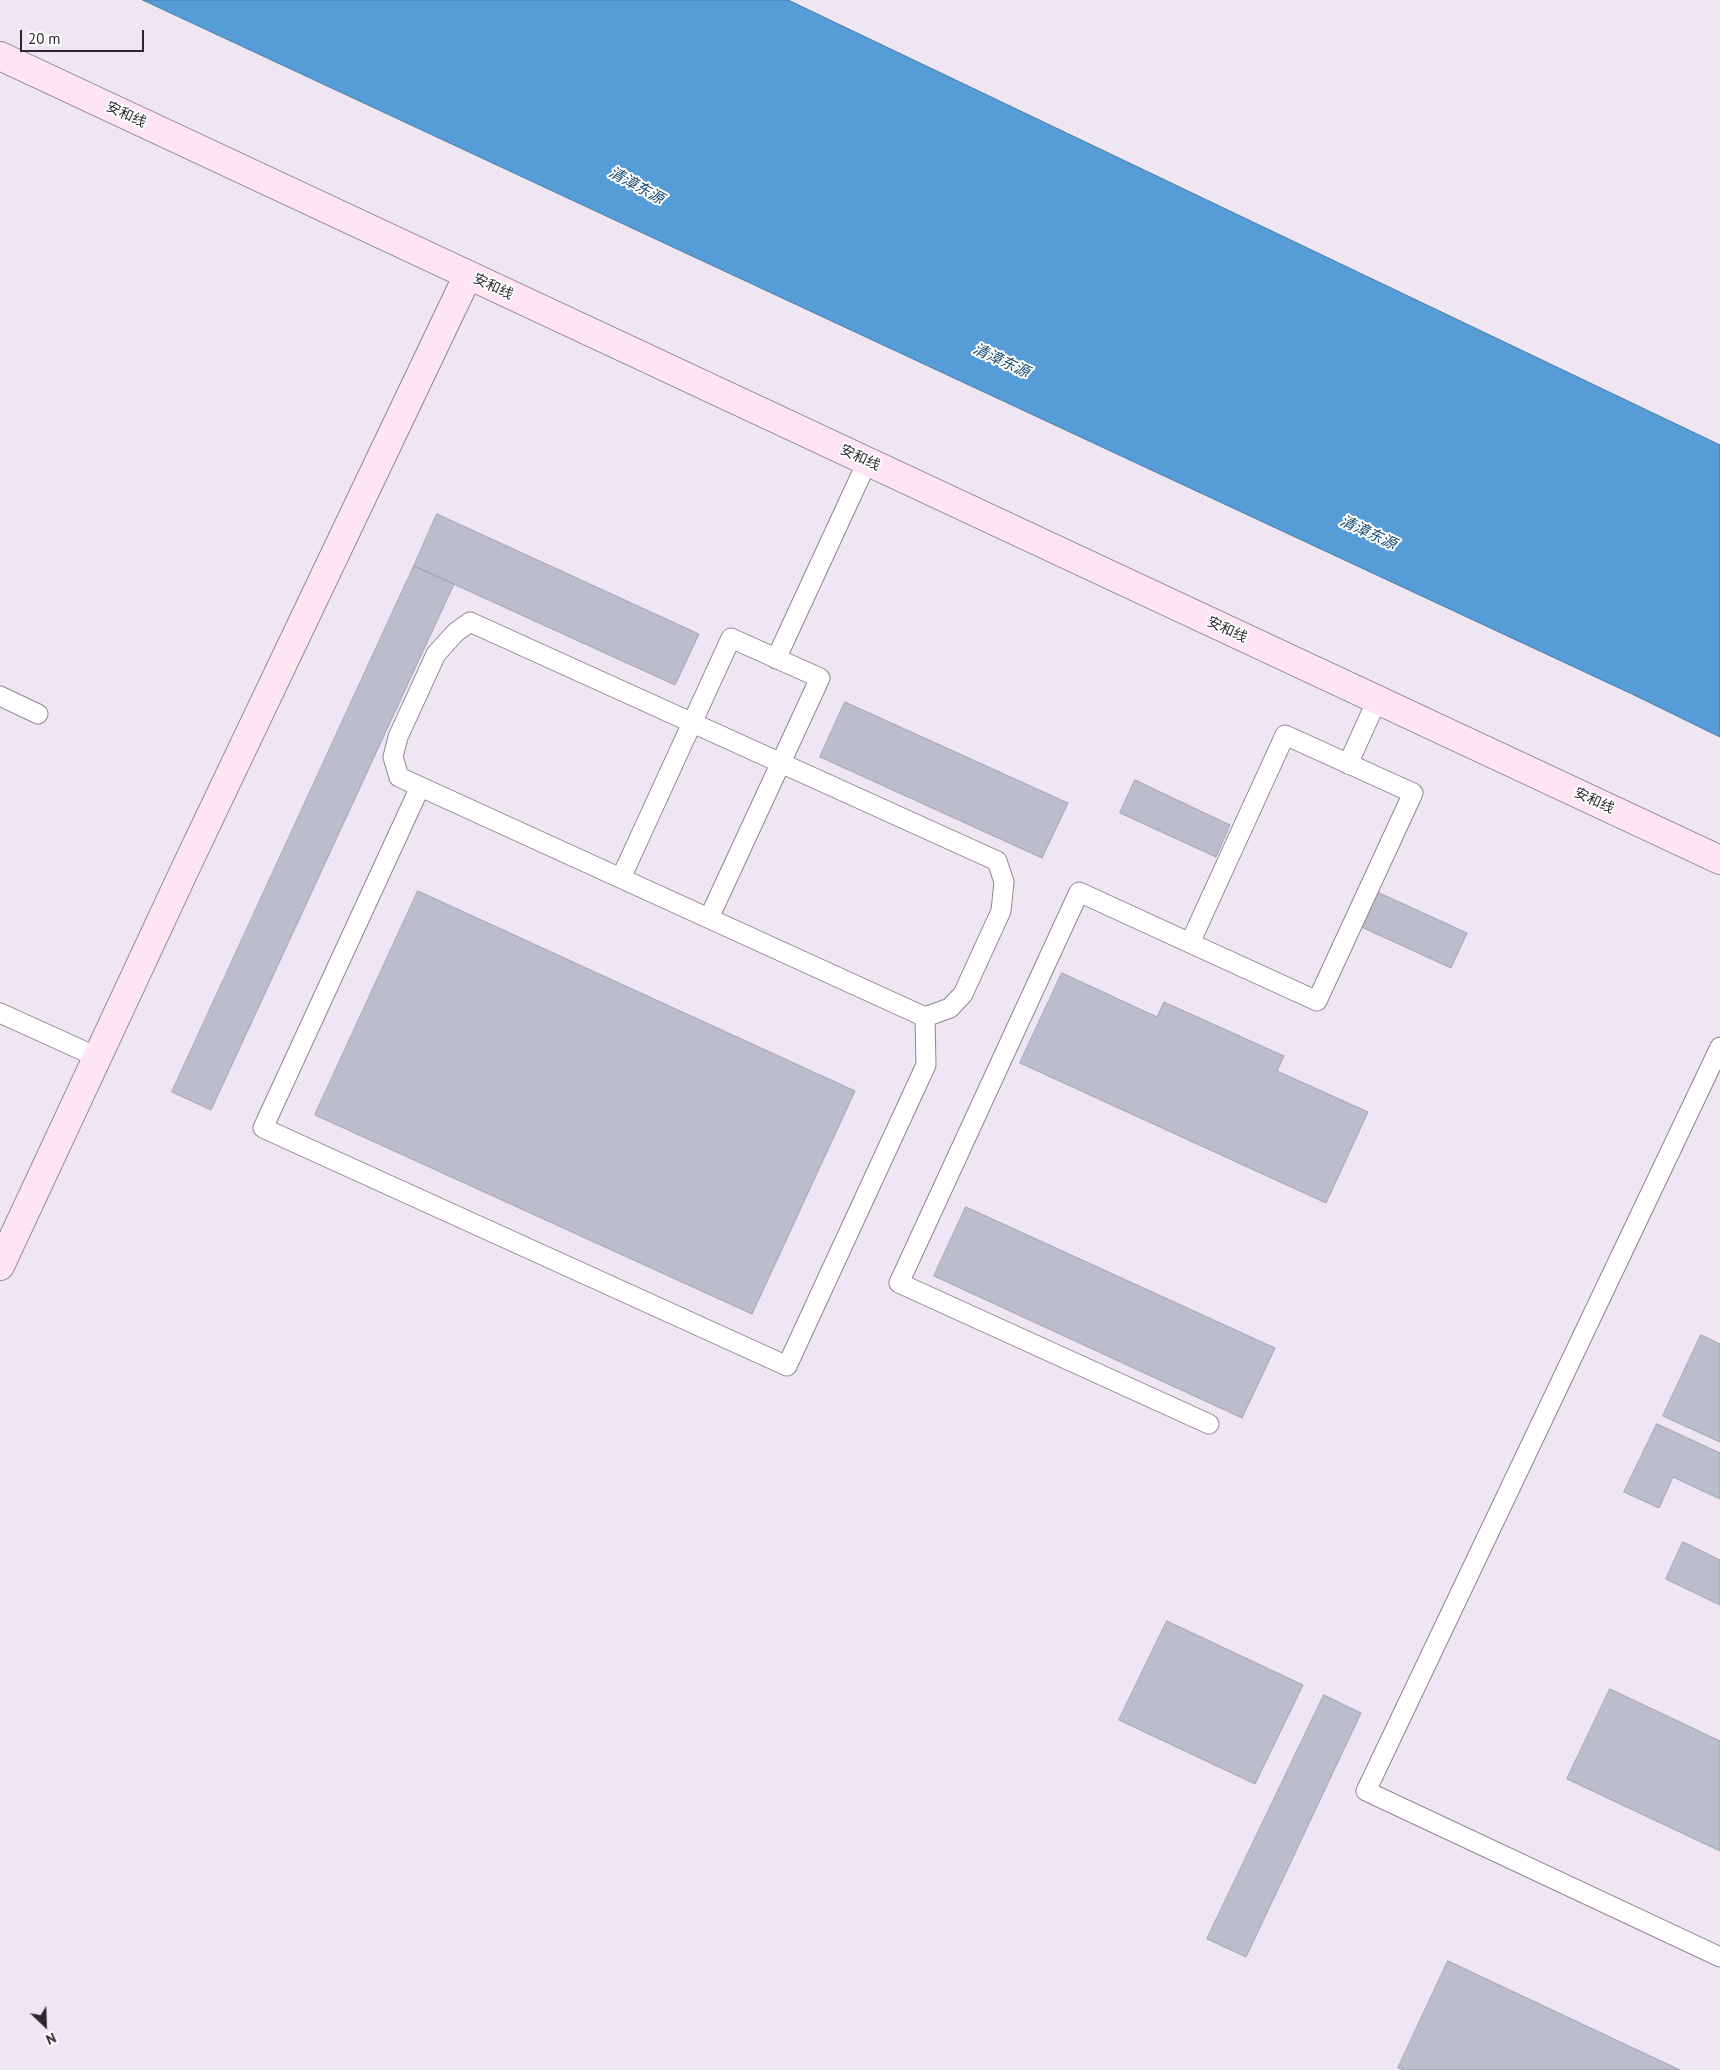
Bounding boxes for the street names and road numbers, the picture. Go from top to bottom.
street label: 安和线 [103,99,149,131]
street label: 安和线 [470,271,516,303]
street label: 安和线 [837,442,883,474]
street label: 安和线 [1204,614,1250,646]
street label: 安和线 [1571,785,1617,817]

